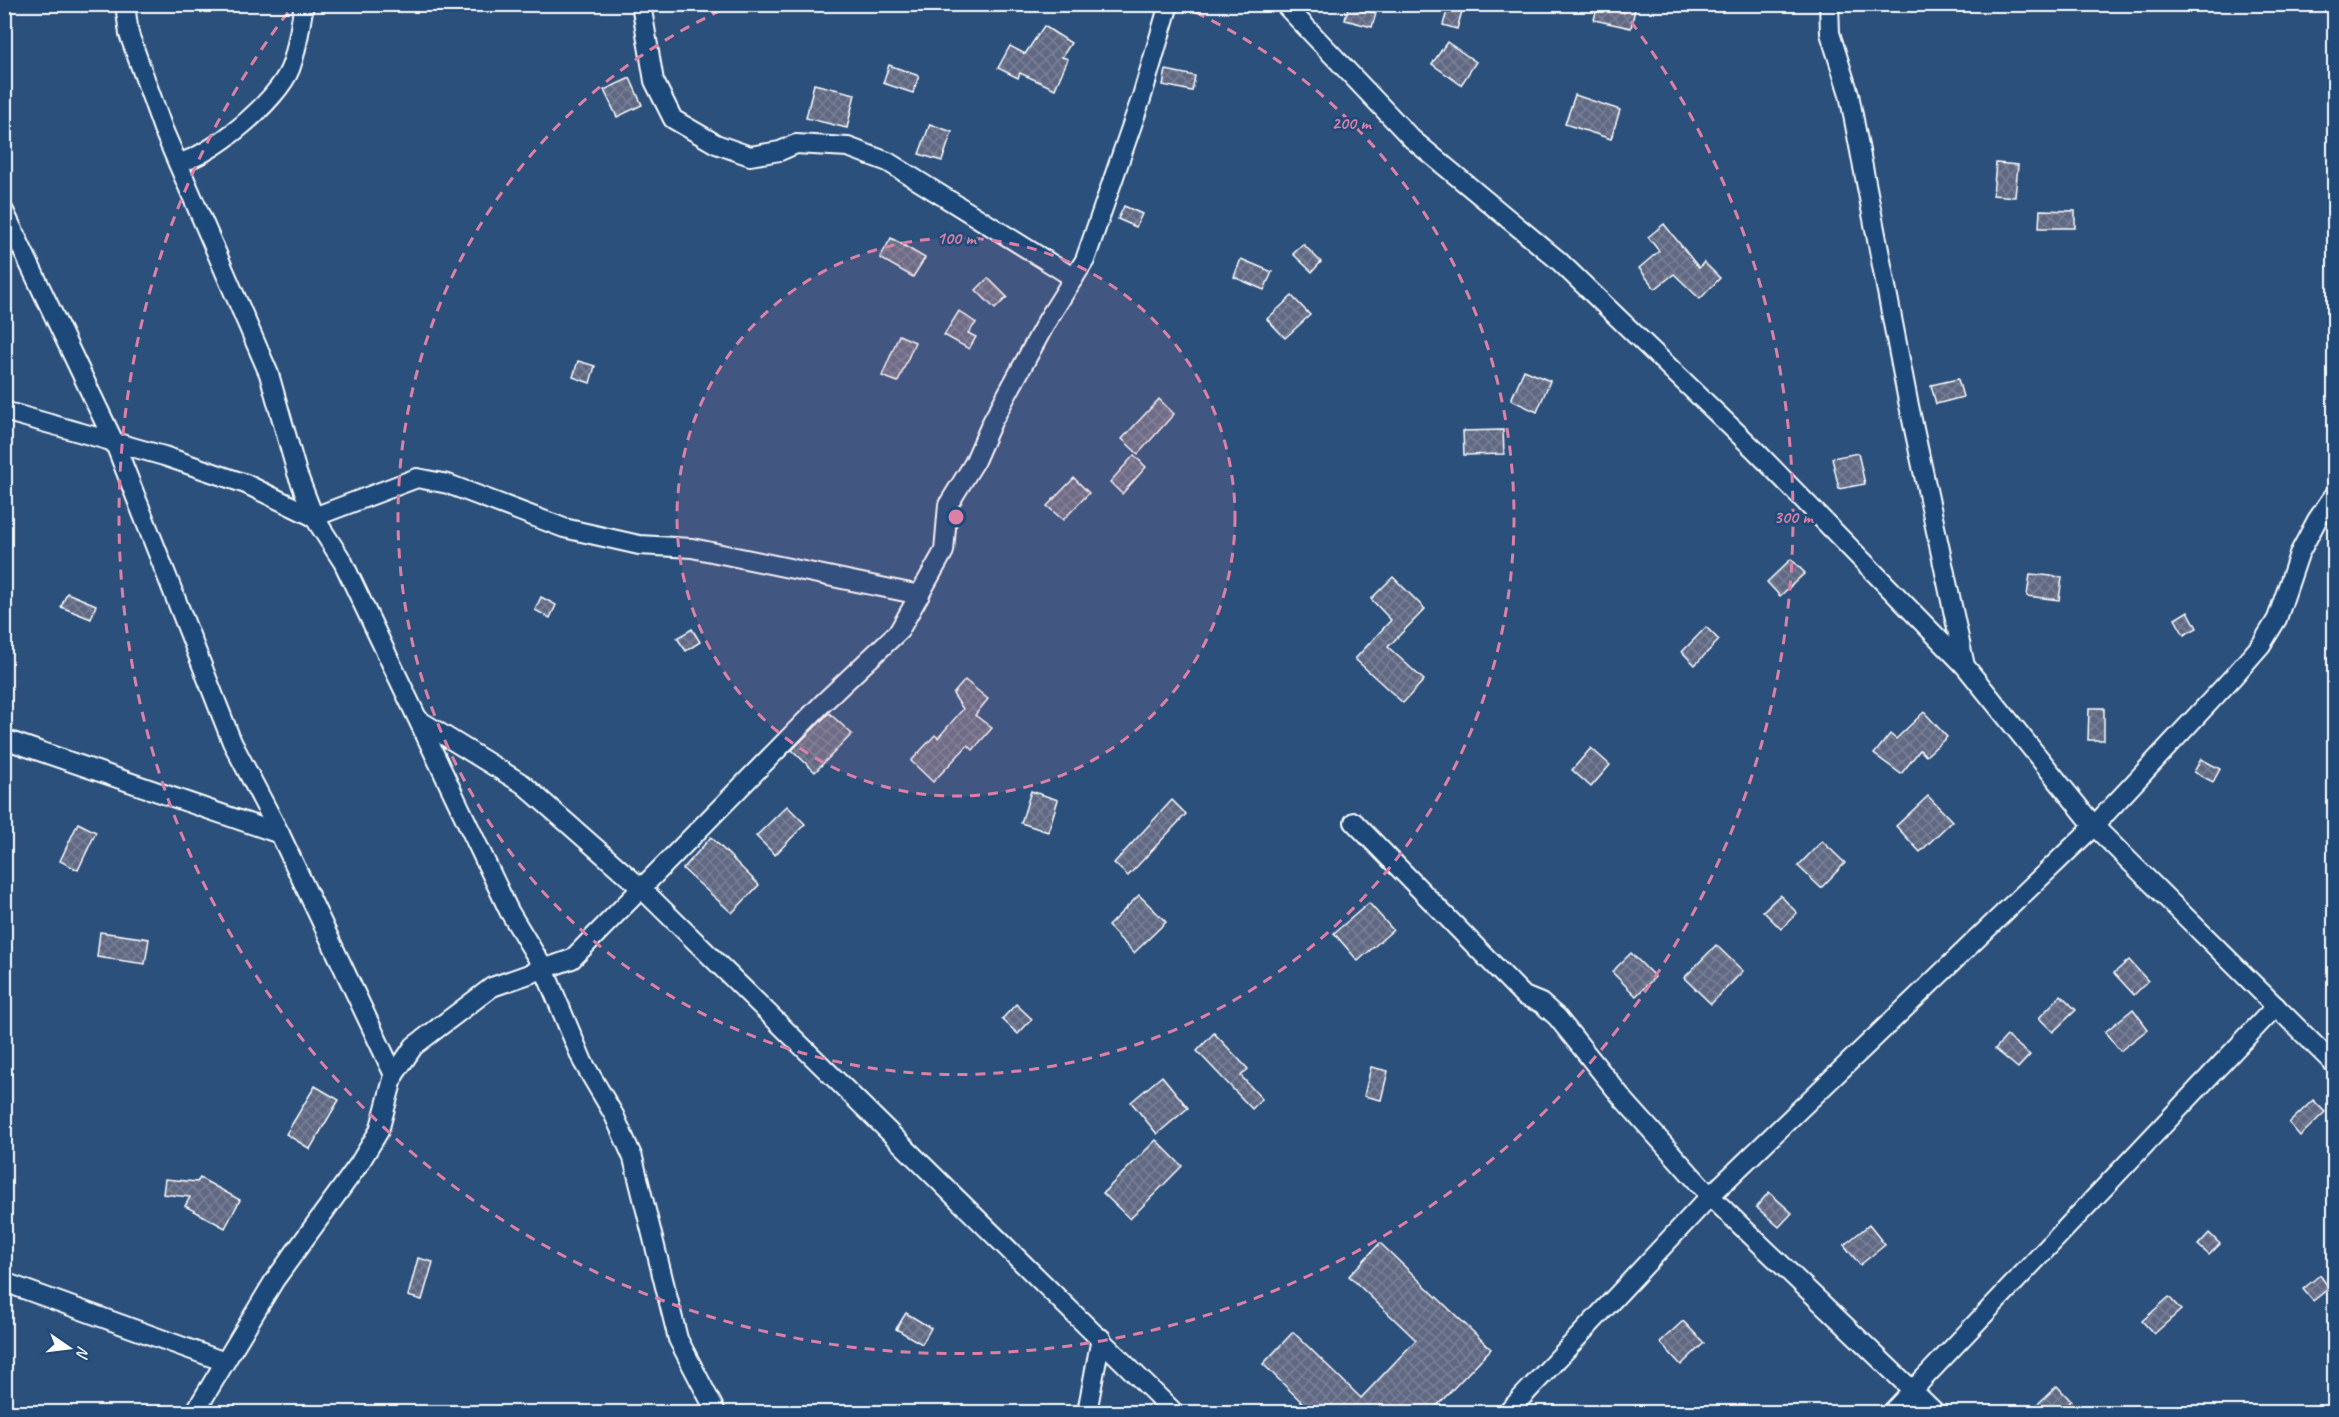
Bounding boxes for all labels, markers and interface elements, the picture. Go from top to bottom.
text: 200 m [1332,112,1372,134]
text: 100 m [937,227,977,249]
text: 300 m [1774,506,1814,528]
centre of rings [946,507,966,527]
north arrow [39,1318,99,1378]
text: N [71,1344,93,1362]

